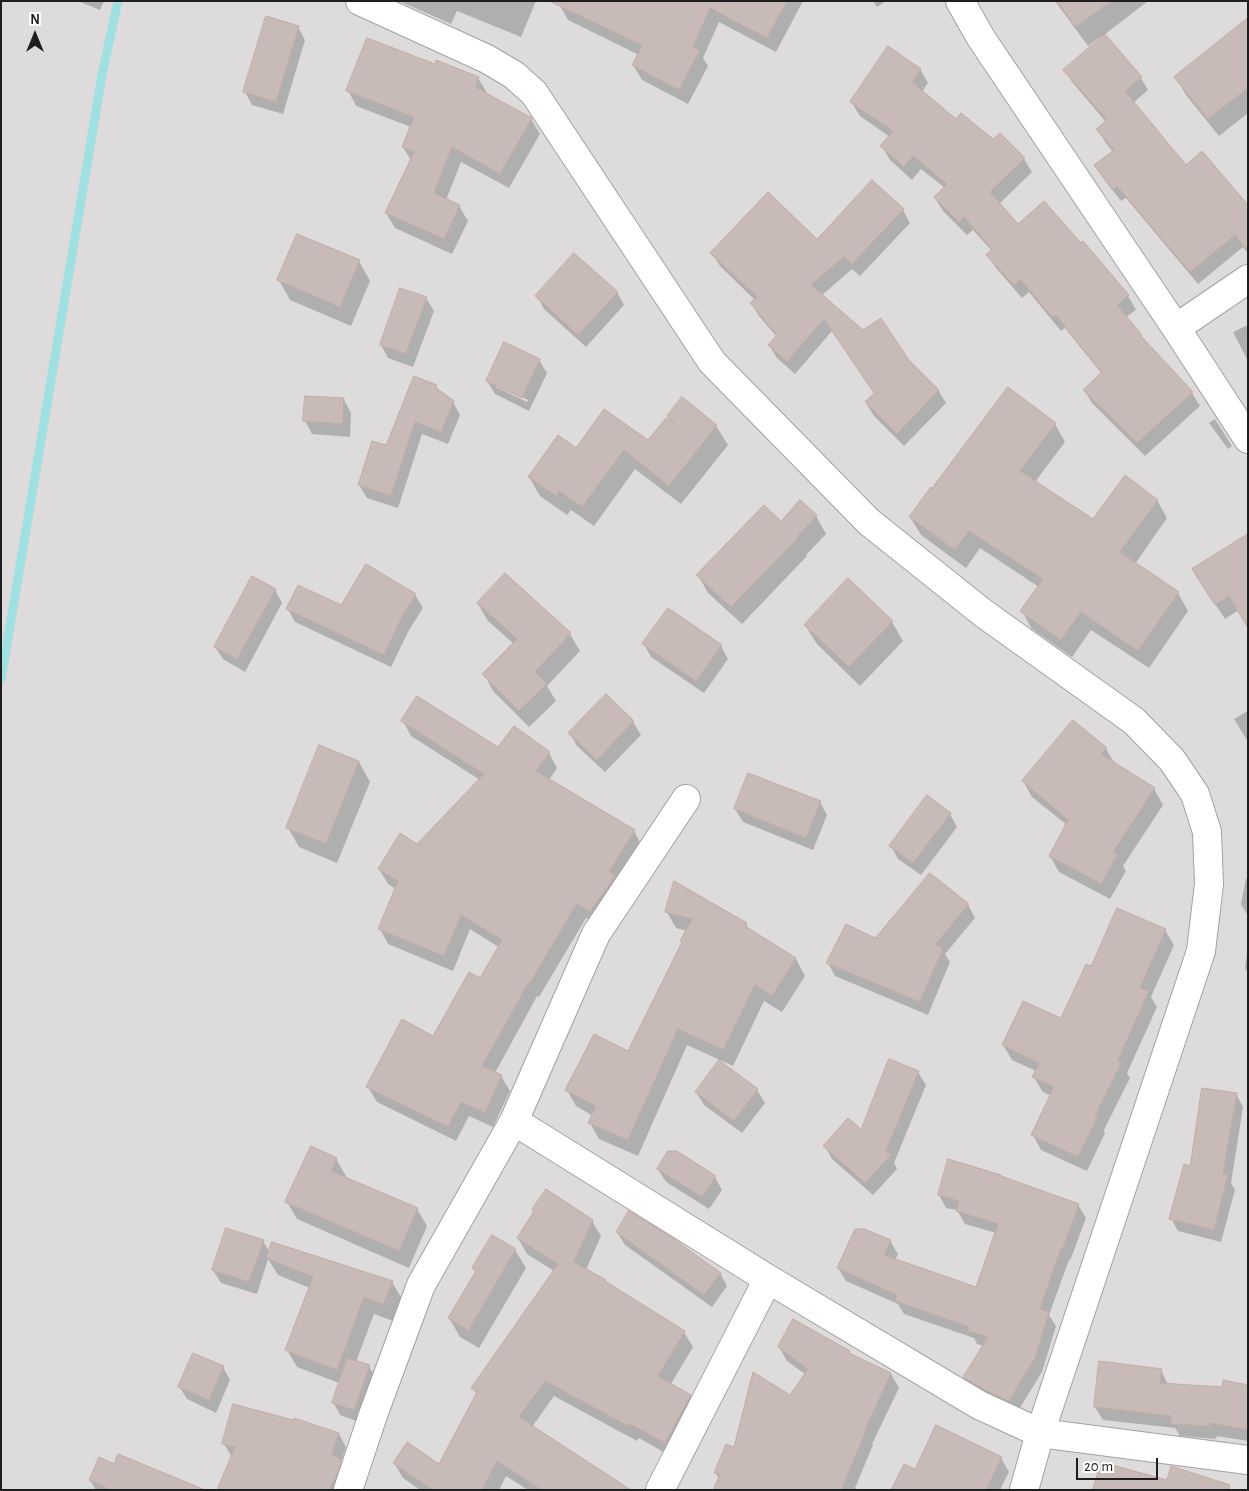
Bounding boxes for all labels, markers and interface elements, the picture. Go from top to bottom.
north arrow [10,10,60,60]
text: N [30,13,40,27]
scale bar [1079,1448,1162,1480]
text: 20 m [1084,1459,1113,1474]

